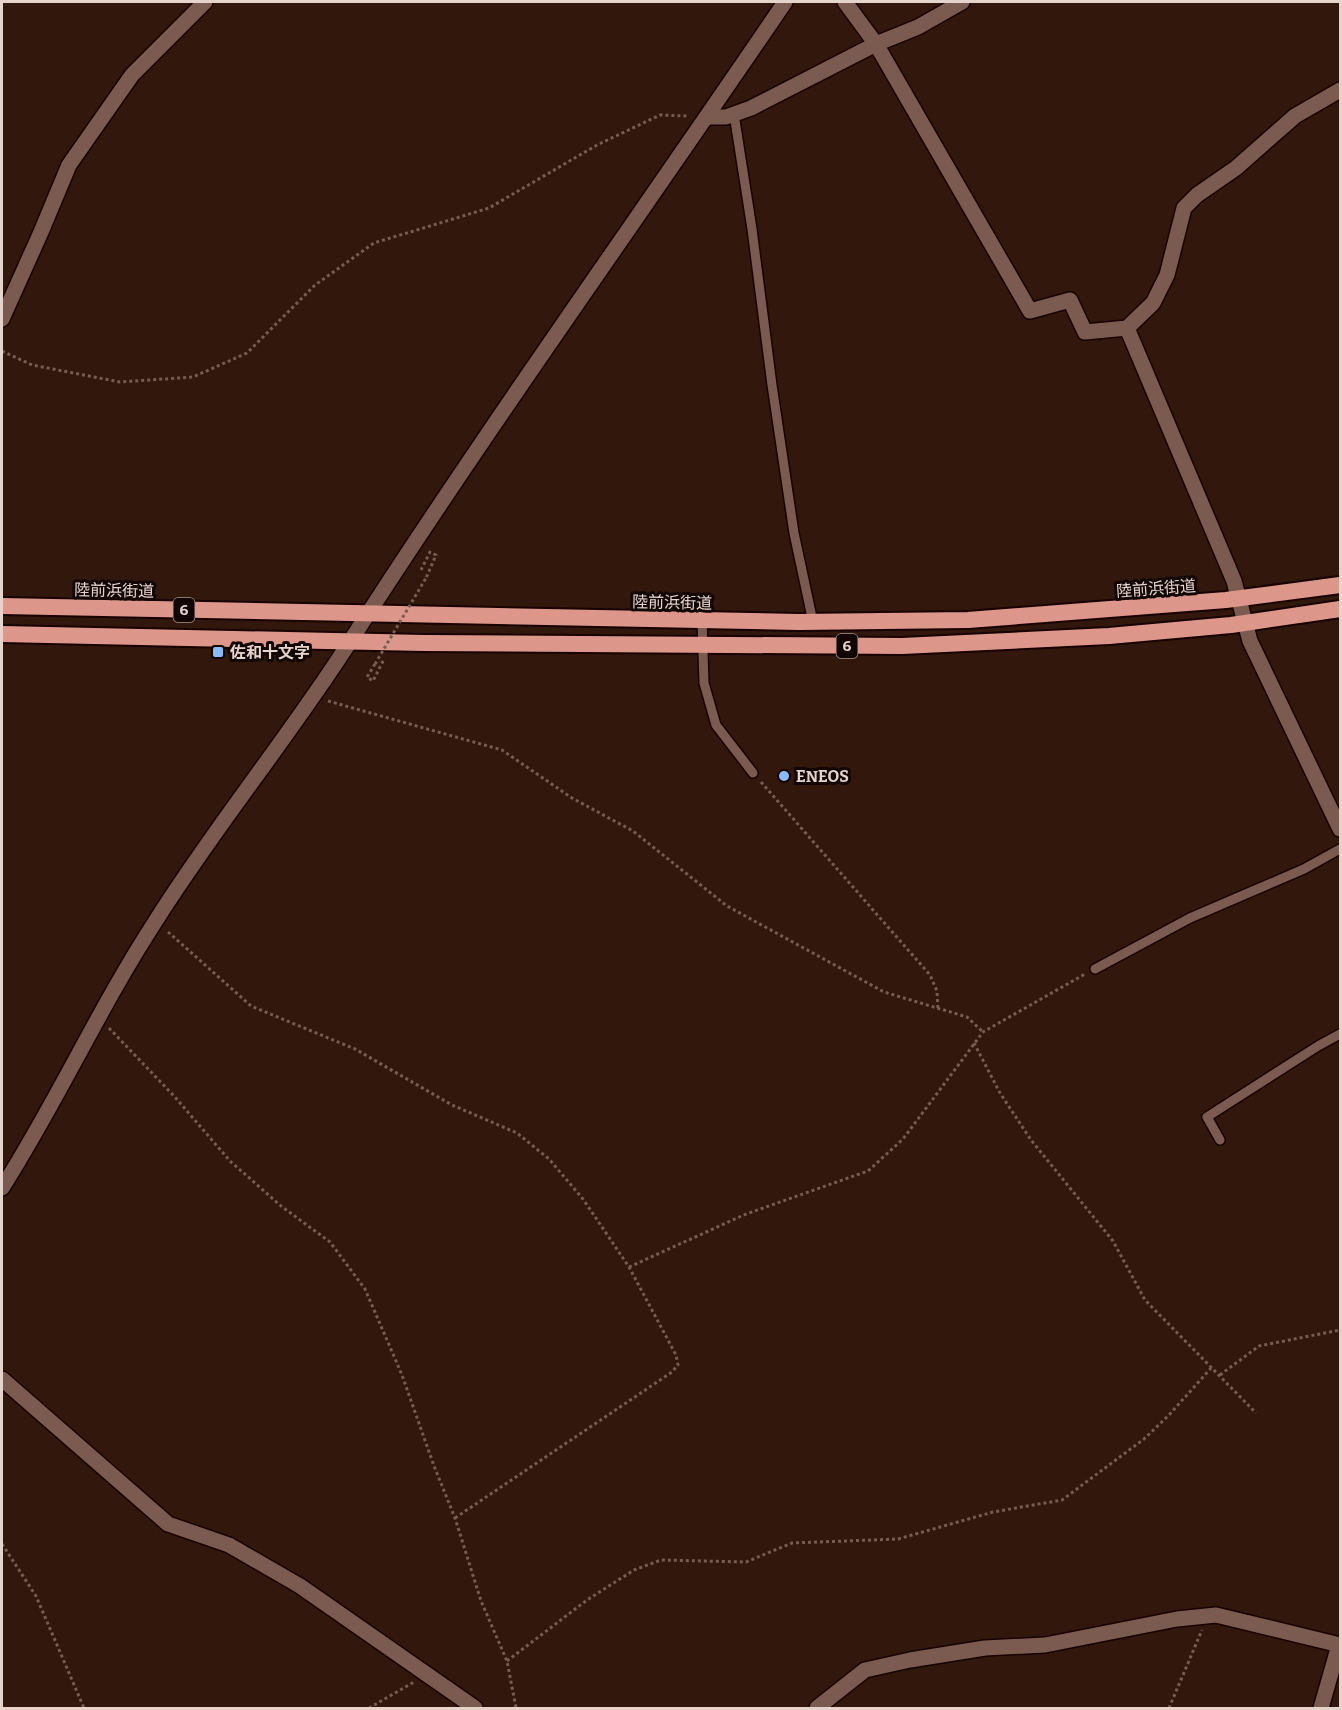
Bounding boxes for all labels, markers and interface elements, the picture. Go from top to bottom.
street label: 陸前浜街道 [1115,576,1197,601]
street label: 陸前浜街道 [74,580,154,601]
street label: 陸前浜街道 [632,592,712,613]
road number: 6 [174,598,195,622]
road number: 6 [836,634,858,658]
place label: 佐和十文字 [229,643,310,662]
marker: 佐和十文字 [211,645,225,659]
place label: ENEOS [796,767,849,786]
marker: ENEOS [777,769,791,783]

